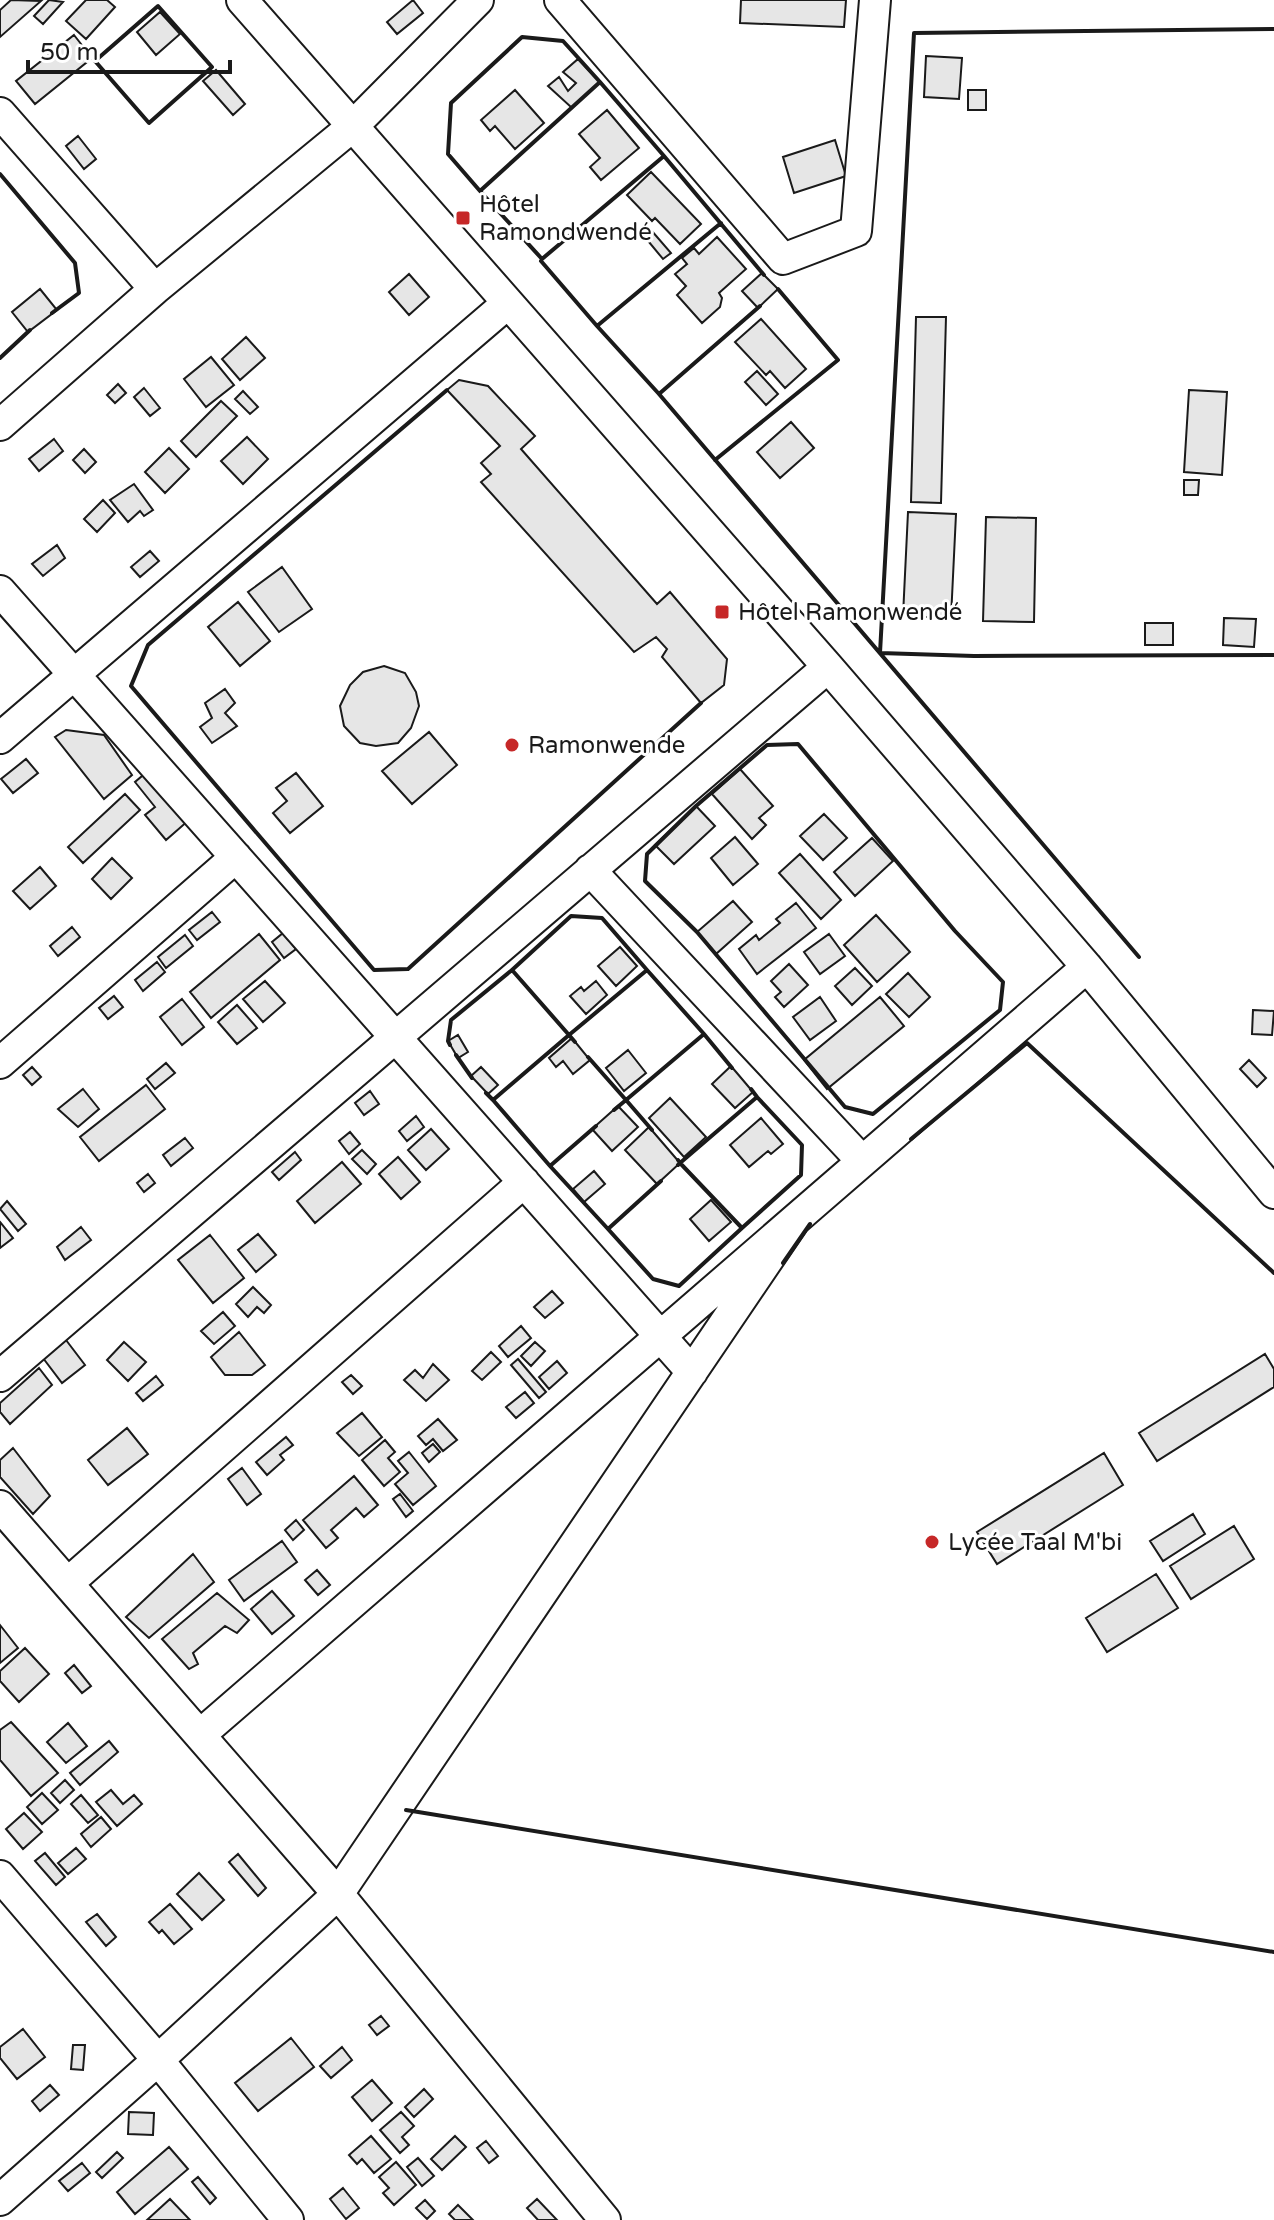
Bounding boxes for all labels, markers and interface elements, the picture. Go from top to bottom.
scale bar [28,24,230,74]
text: 50 m [40,38,98,67]
place label: Hôtel Ramondwendé [479,190,652,247]
marker: Hôtel Ramondwendé [454,209,472,227]
place label: Hôtel Ramonwendé [738,598,962,627]
marker: Hôtel Ramonwendé [713,603,731,621]
place label: Ramonwende [528,731,685,760]
marker: Ramonwende [503,736,521,754]
place label: Lycée Taal M'bi [948,1528,1122,1557]
marker: Lycée Taal M'bi [923,1533,941,1551]

